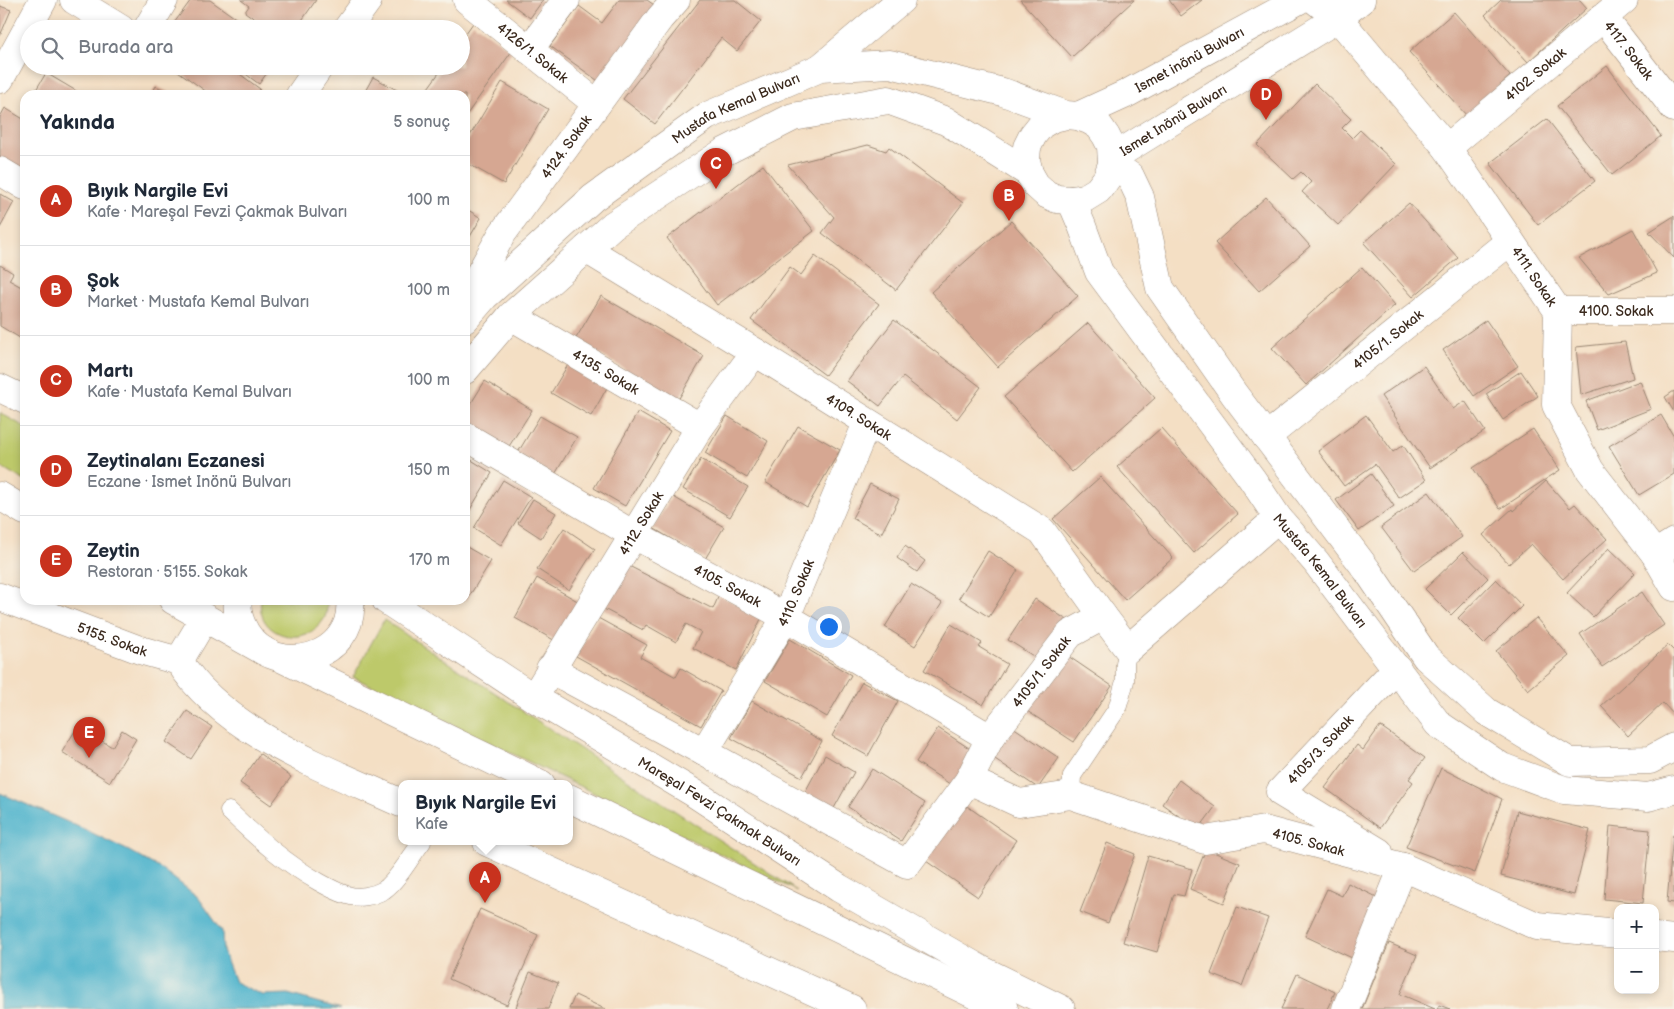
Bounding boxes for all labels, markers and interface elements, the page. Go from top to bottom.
street label: 4117. Sokak [1600,17,1657,83]
street label: 4126/1. Sokak [493,19,572,86]
search box [20,20,470,75]
street label: Ismet inönü Bulvarı [1132,23,1247,96]
icon: search [38,34,66,62]
text: Burada ara [78,36,174,59]
street label: 4102. Sokak [1501,44,1569,105]
street label: Mustafa Kemal Bulvarı [668,69,802,147]
pin: D [1250,79,1282,120]
street label: Ismet Inönü Bulvarı [1117,81,1230,160]
text: Yakında [40,110,115,135]
street label: 4124. Sokak [537,111,595,182]
text: 5 sonuç [393,113,450,132]
pin: C [700,148,732,189]
text: Bıyık Nargile Evi [87,180,228,203]
pin: B [993,180,1025,221]
text: A [51,191,61,210]
text: 100 m [407,191,450,210]
text: Kafe · Mareşal Fevzi Çakmak Bulvarı [87,203,347,222]
street label: 4111. Sokak [1508,243,1561,310]
text: Şok [87,270,119,293]
text: B [50,281,62,300]
text: 100 m [407,281,450,300]
text: Market · Mustafa Kemal Bulvarı [87,293,309,312]
street label: 4100. Sokak [1579,303,1653,320]
street label: 4105/1. Sokak [1349,306,1427,373]
street label: 4135. Sokak [569,345,642,398]
text: Martı [87,360,133,383]
text: C [50,371,62,390]
text: 100 m [407,371,450,390]
text: Kafe · Mustafa Kemal Bulvarı [87,383,292,402]
street label: 4109. Sokak [823,390,895,444]
text: Zeytinalanı Eczanesi [87,450,265,473]
text: D [50,461,62,480]
text: 150 m [408,461,450,480]
text: Eczane · Ismet Inönü Bulvarı [87,473,291,492]
street label: 4112. Sokak [615,488,667,558]
street label: Mustafa Kemal Bulvarı [1269,510,1371,631]
text: Zeytin [87,540,140,563]
text: E [51,551,61,570]
text: 170 m [409,551,450,570]
street label: 4110. Sokak [774,556,818,630]
street label: 4105. Sokak [691,560,764,611]
text: Restoran · 5155. Sokak [87,563,247,582]
your location [816,614,842,640]
street label: 5155. Sokak [75,619,149,660]
street label: 4105/1. Sokak [1008,632,1074,711]
street label: 4105/3. Sokak [1283,711,1357,788]
pin: E [73,717,105,758]
street label: Mareşal Fevzi Çakmak Bulvarı [635,753,804,869]
popup [398,780,573,845]
text: Bıyık Nargile Evi [415,792,556,815]
text: Kafe [415,815,448,834]
street label: 4105. Sokak [1270,824,1347,860]
pin: A [469,862,501,903]
map controls [1614,904,1659,994]
button: + [1614,904,1659,949]
button: − [1614,949,1659,994]

